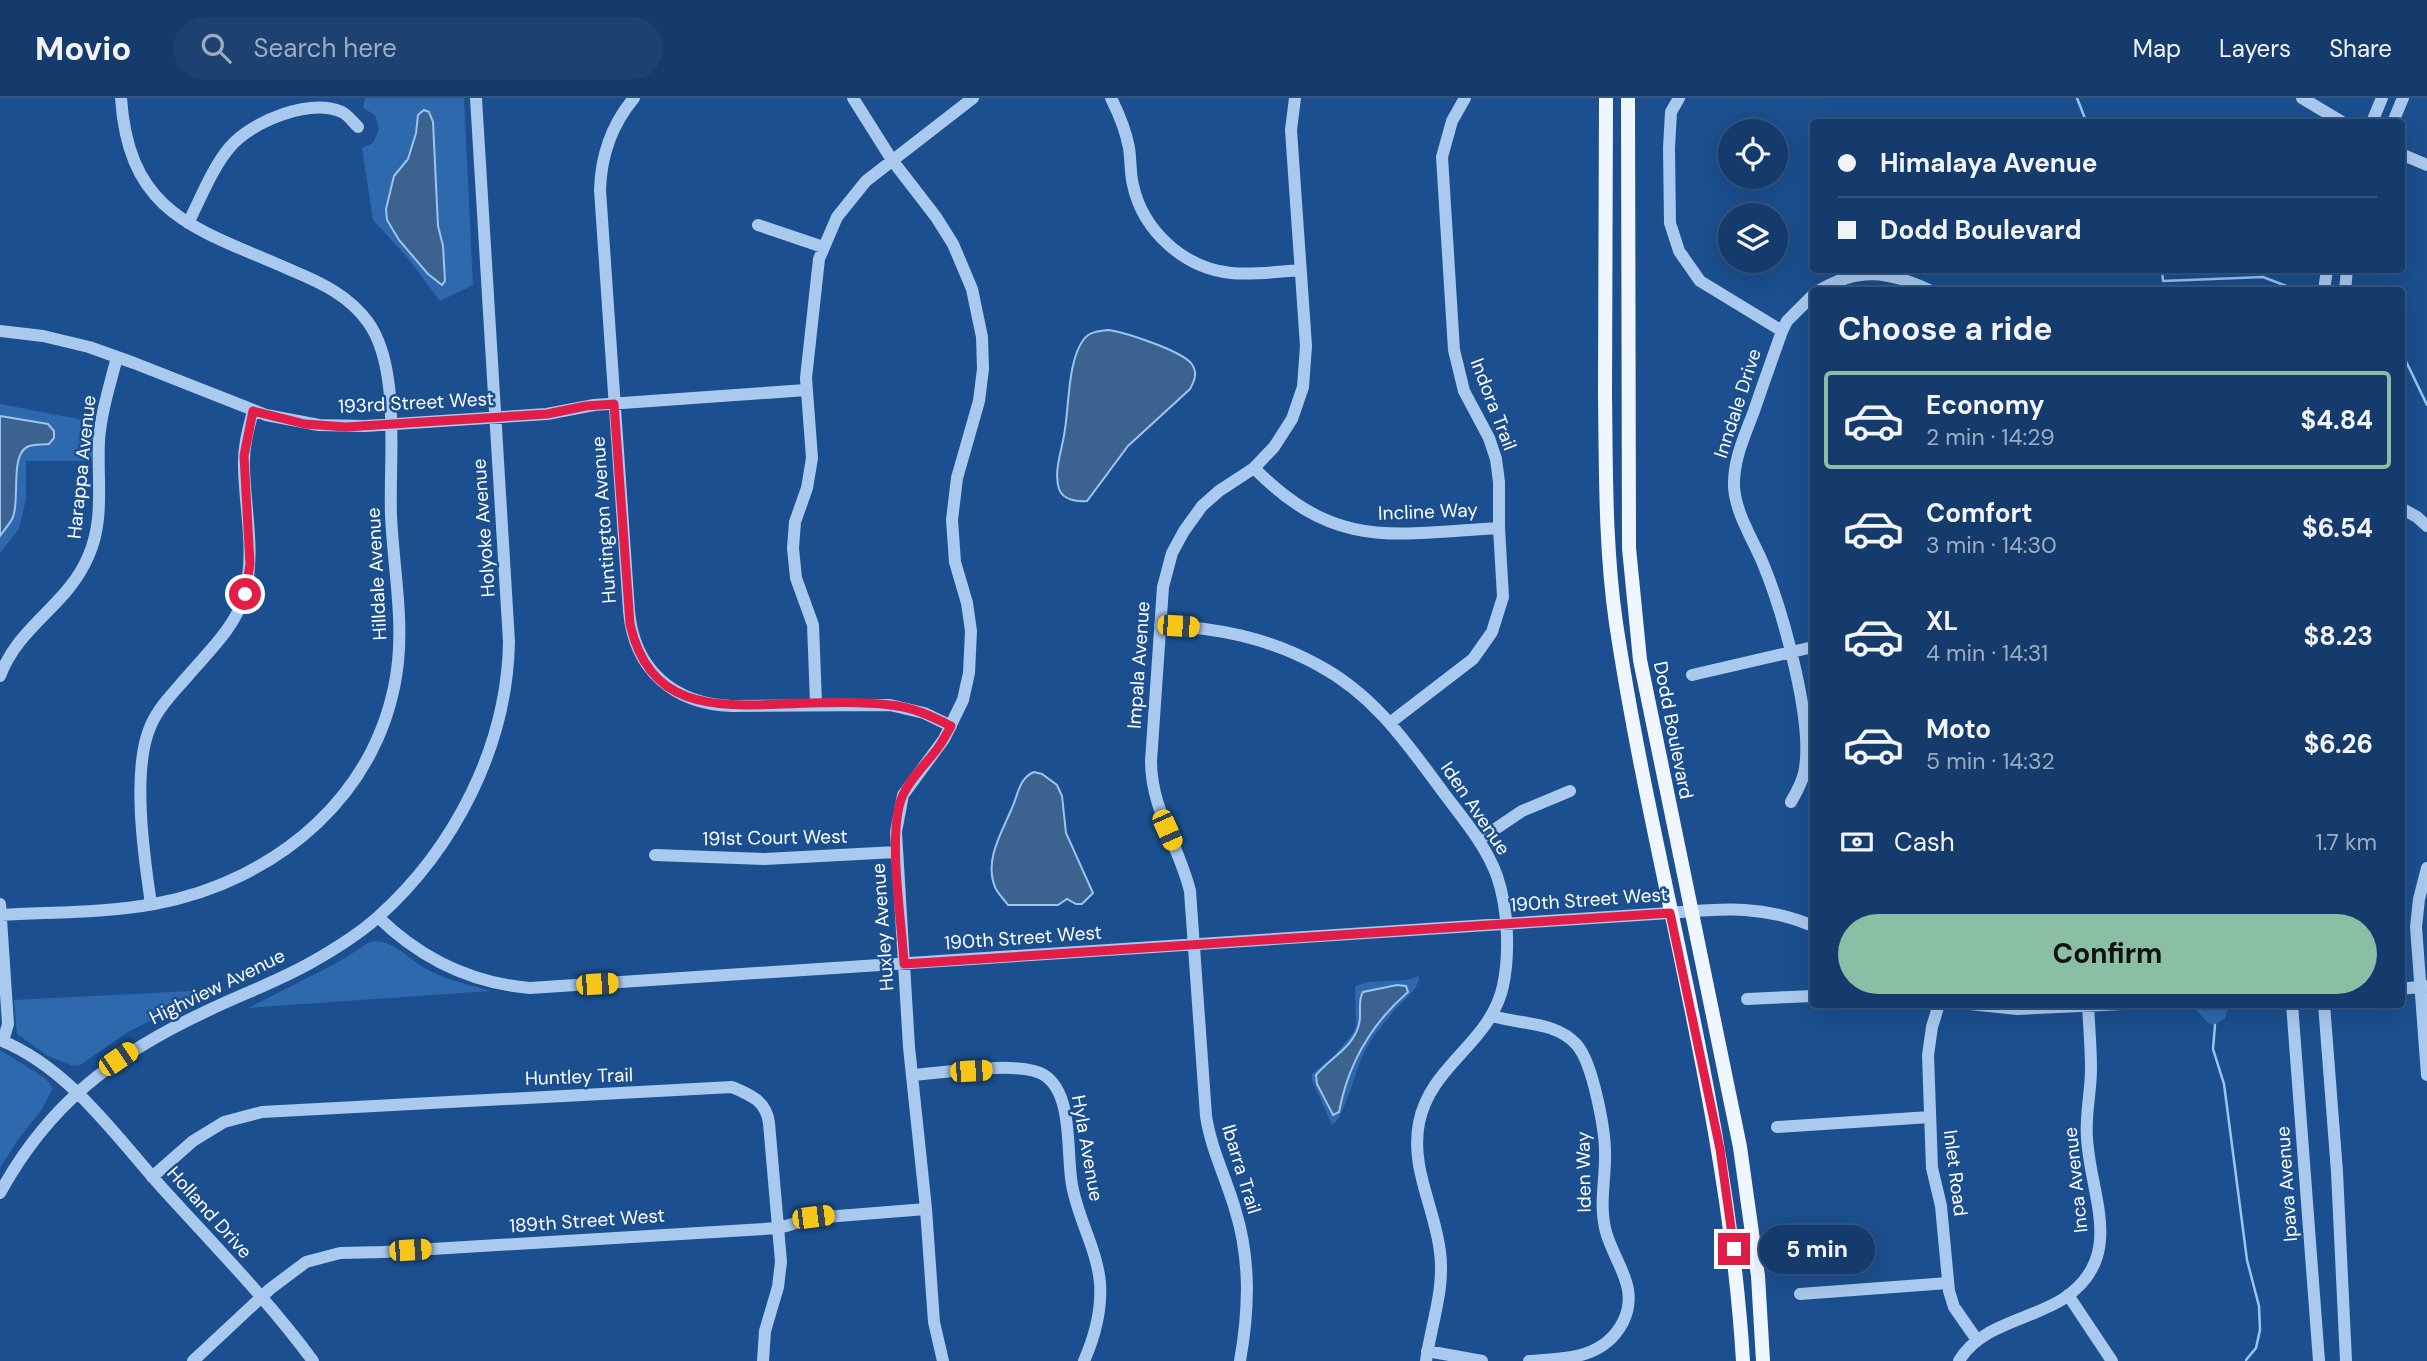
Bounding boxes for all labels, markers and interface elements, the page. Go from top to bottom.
search box [173,17,663,80]
text: Movio [35,27,131,70]
icon: search [197,29,235,67]
text: Search here [253,31,397,65]
text: Map [2133,33,2181,64]
text: Layers [2219,33,2291,64]
text: Share [2329,33,2392,64]
map controls [1718,119,1788,273]
button: locate [1718,119,1788,189]
text: Himalaya Avenue [1880,146,2098,180]
button: layers [1718,203,1788,273]
text: Dodd Boulevard [1880,213,2082,247]
text: Choose a ride [1838,308,2053,350]
street label: Inndale Drive [1708,345,1767,461]
street label: Indora Trail [1465,355,1523,454]
street label: 193rd Street West [337,386,495,419]
text: Economy [1926,388,2044,422]
icon: car [1842,389,1905,452]
street label: Harappa Avenue [62,394,101,540]
text: $4.84 [2300,403,2373,437]
text: 2 min · 14:29 [1926,422,2055,452]
street label: Huntington Avenue [585,436,622,604]
street label: Holyoke Avenue [466,458,501,598]
text: Comfort [1926,496,2032,530]
street label: Incline Way [1378,497,1479,526]
icon: car [1842,497,1905,560]
street label: Hilldale Avenue [361,507,392,641]
text: $6.54 [2302,511,2373,545]
text: 3 min · 14:30 [1926,530,2057,560]
route start [229,578,261,610]
street label: Impala Avenue [1122,600,1155,730]
text: XL [1926,604,1958,638]
icon: car [1842,605,1905,668]
car [1157,614,1200,638]
text: $8.23 [2304,619,2373,653]
text: 4 min · 14:31 [1926,638,2048,668]
street label: Dodd Boulevard [1648,659,1699,801]
text: Moto [1926,712,1991,746]
icon: car [1842,713,1905,776]
text: $6.26 [2304,727,2373,761]
text: 5 min · 14:32 [1926,746,2055,776]
street label: Iden Avenue [1435,757,1516,860]
car [1149,807,1186,853]
icon: cash [1838,823,1876,861]
street label: 191st Court West [702,824,848,851]
text: Cash [1894,825,1955,859]
text: 1.7 km [2315,827,2377,857]
street label: Huxley Avenue [866,862,899,992]
street label: 190th Street West [1509,882,1669,917]
button: Confirm [1838,914,2377,994]
street label: 190th Street West [943,920,1103,955]
street label: Highview Avenue [145,943,289,1030]
car [576,972,619,996]
car [95,1039,142,1079]
car [950,1059,993,1083]
street label: Huntley Trail [525,1062,634,1091]
street label: Hyla Avenue [1066,1093,1109,1203]
street label: Ibarra Trail [1216,1122,1267,1217]
street label: Ipava Avenue [2270,1125,2303,1243]
street label: Inca Avenue [2058,1126,2093,1234]
street label: Inlet Road [1938,1128,1973,1218]
street label: Iden Way [1570,1131,1597,1213]
street label: Holland Drive [162,1161,258,1264]
street label: 189th Street West [508,1203,666,1238]
car [791,1204,836,1230]
callout: 5 min [1758,1224,1874,1274]
route end [1718,1233,1750,1265]
text: 5 min [1786,1234,1848,1264]
car [389,1238,432,1262]

